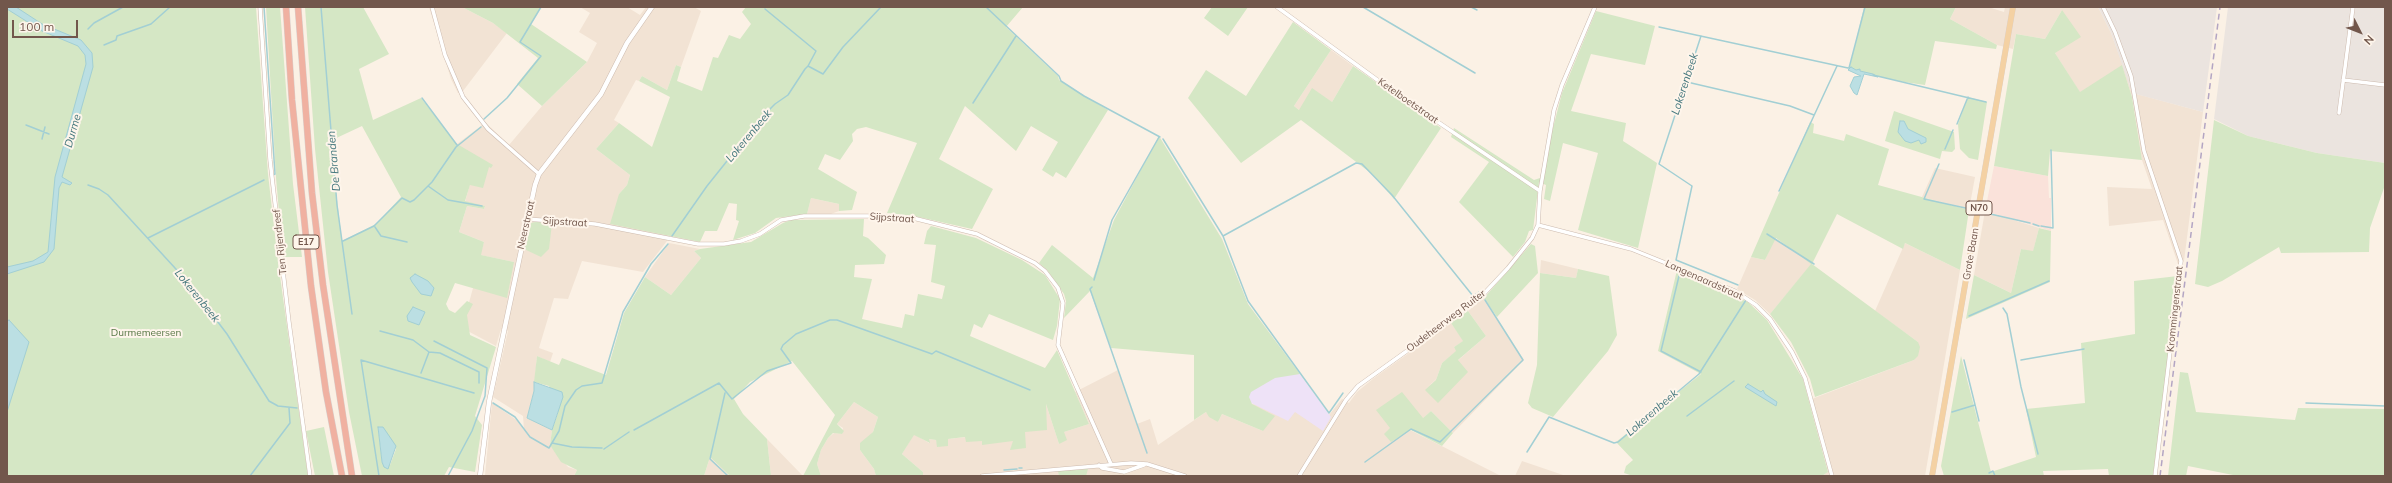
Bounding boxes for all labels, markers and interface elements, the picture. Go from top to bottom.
scale bar [14,12,80,38]
north arrow [2340,12,2380,52]
text: 100 m [19,19,54,34]
text: N [2361,32,2377,48]
water label: Lokerenbeek [1669,51,1701,117]
street label: Ketelboetstraat [1375,76,1441,126]
water label: Lokerenbeek [723,107,775,165]
water label: Durme [62,113,84,149]
water label: De Branden [325,130,343,192]
street label: Neerstraat [515,200,537,250]
road number: N70 [1966,201,1992,215]
street label: Ten Rijendreef [271,209,289,275]
street label: Sijpstraat [869,210,915,226]
street label: Sijpstraat [542,214,588,230]
street label: Grote Baan [1961,227,1981,281]
road number: E17 [293,235,319,249]
street label: Langenaardstraat [1663,257,1745,303]
street label: Krommingenstraat [2165,265,2185,353]
water label: Lokerenbeek [172,267,222,325]
street label: Oudeheerweg Ruiter [1404,287,1488,355]
park label: Durmemeersen [111,327,181,339]
water label: Lokerenbeek [1623,387,1681,439]

